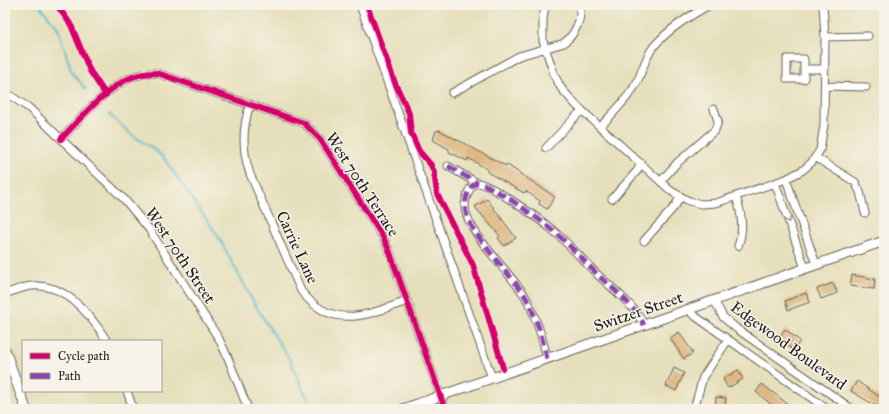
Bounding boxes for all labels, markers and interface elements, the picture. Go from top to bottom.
street label: West 70th Terrace [322,129,404,240]
street label: West 70th Street [141,204,220,307]
street label: Carrie Lane [272,208,323,287]
one-way arrow [783,216,792,223]
street label: Switzer Street [591,287,685,336]
street label: Edgewood Boulevard [727,297,850,395]
legend [22,340,162,392]
text: Cycle path [58,349,110,363]
text: Path [58,369,81,383]

